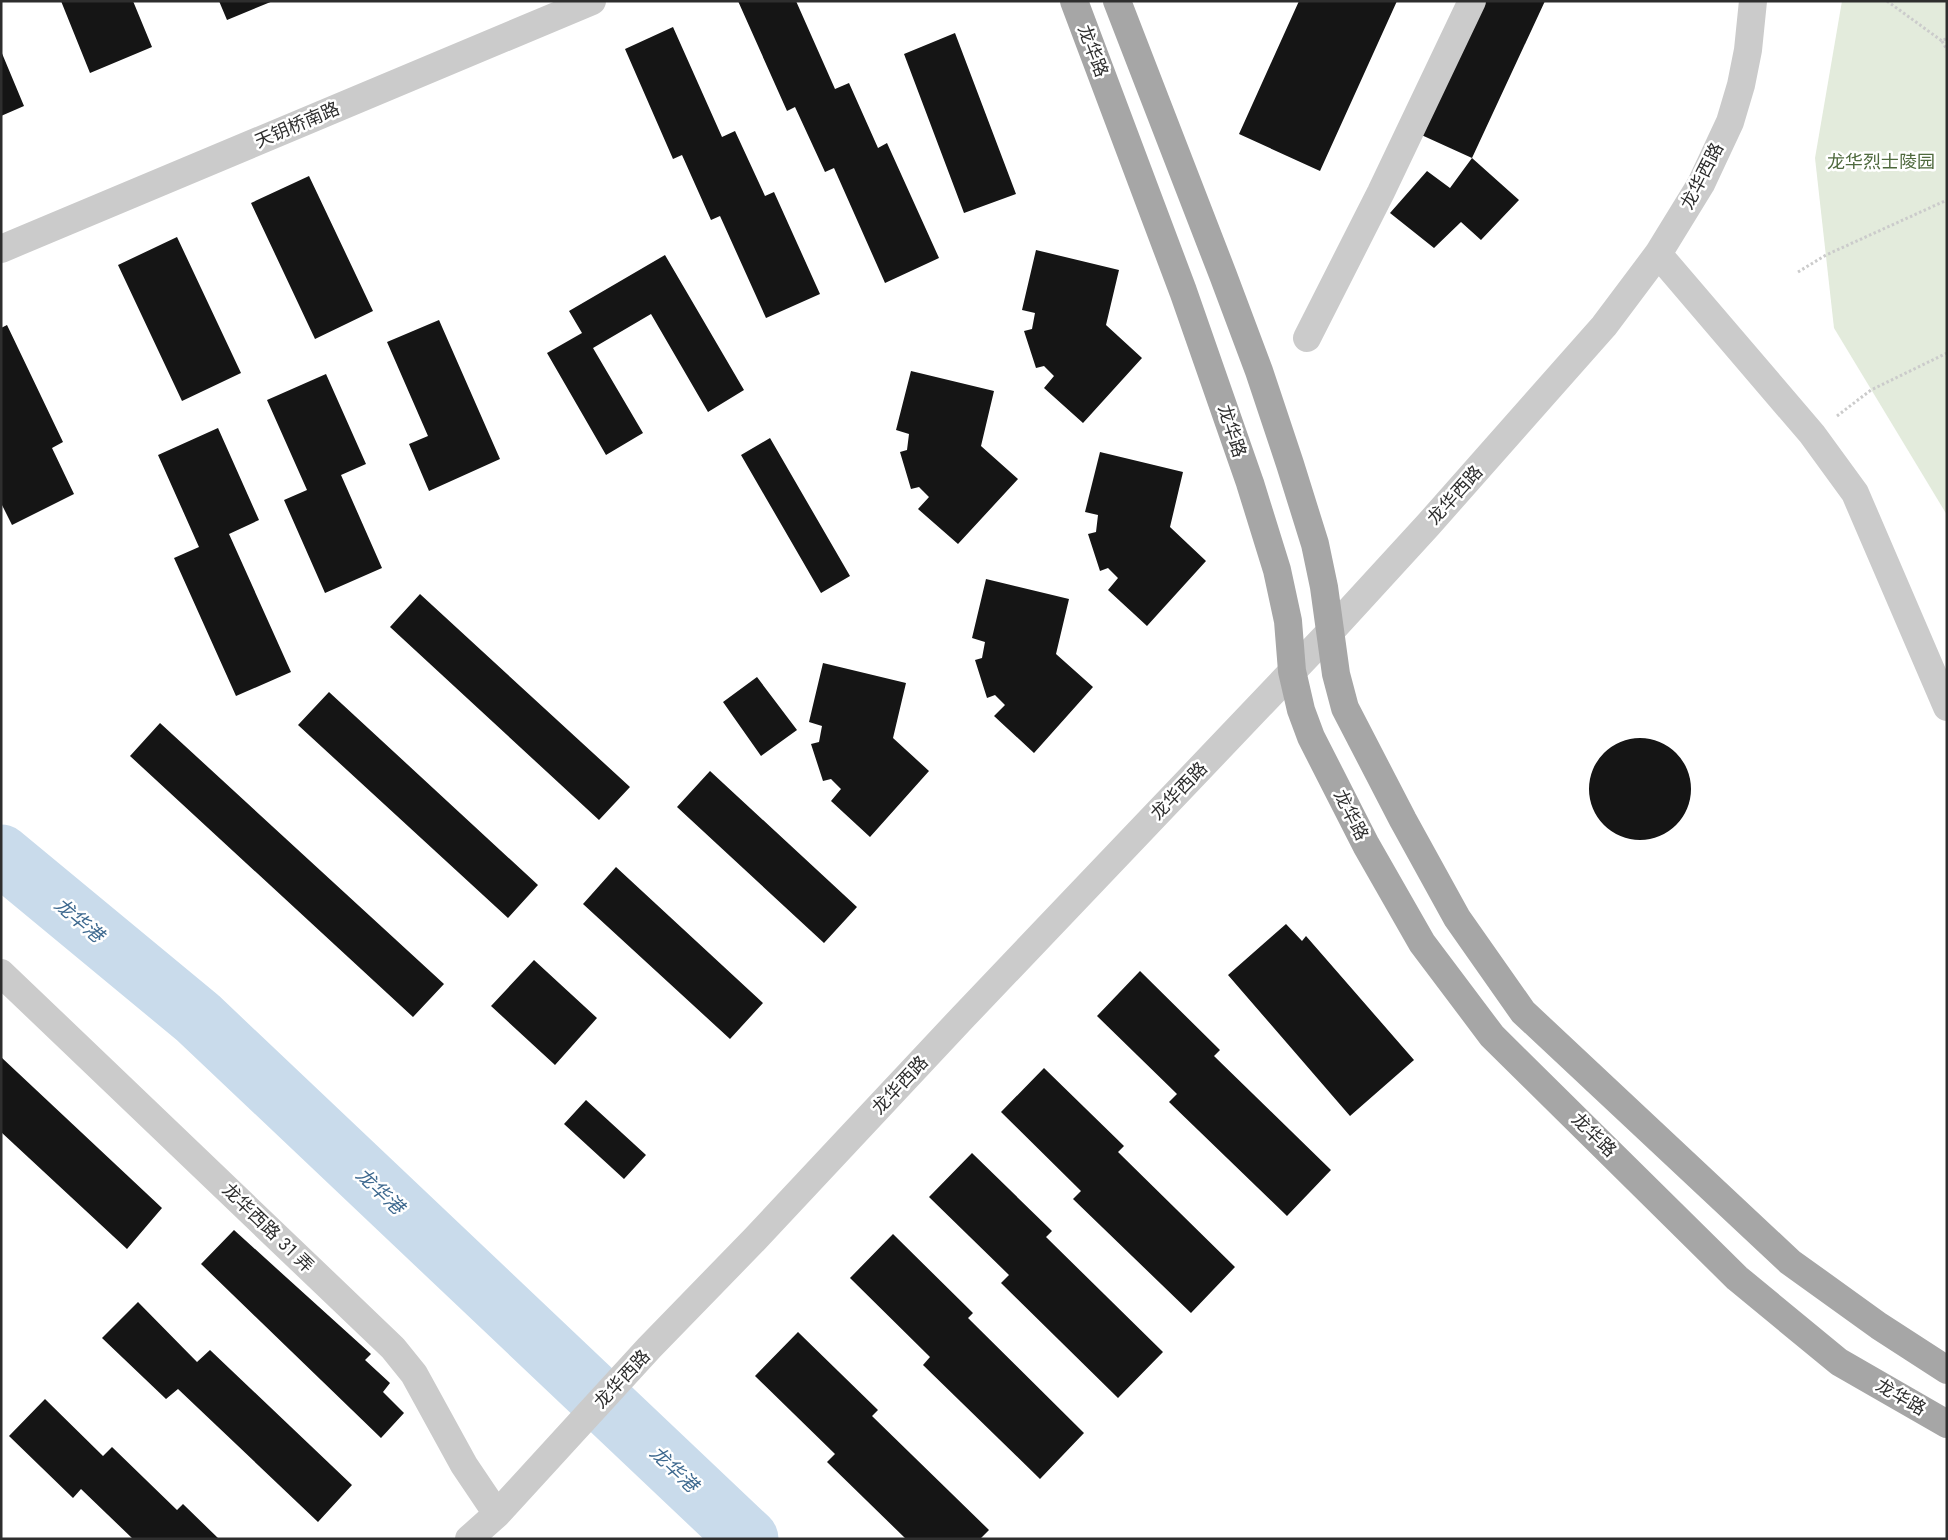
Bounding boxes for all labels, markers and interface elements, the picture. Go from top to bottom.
street label: 龙华路 [1071,21,1115,81]
street label: 天钥桥南路 [250,95,344,155]
street label: 龙华西路 [1674,138,1730,214]
park label: 龙华烈士陵园 [1827,149,1935,175]
street label: 龙华路 [1211,401,1253,461]
street label: 龙华西路 [1421,460,1489,530]
street label: 龙华西路 [1145,756,1213,826]
street label: 龙华路 [1327,785,1375,845]
water label: 龙华港 [48,891,112,951]
street label: 龙华西路 [866,1050,934,1120]
street label: 龙华路 [1566,1107,1622,1163]
water label: 龙华港 [350,1162,412,1222]
street label: 龙华西路 31 弄 [216,1177,320,1279]
street label: 龙华西路 [588,1344,656,1414]
street label: 龙华路 [1871,1372,1931,1422]
water label: 龙华港 [644,1440,706,1500]

